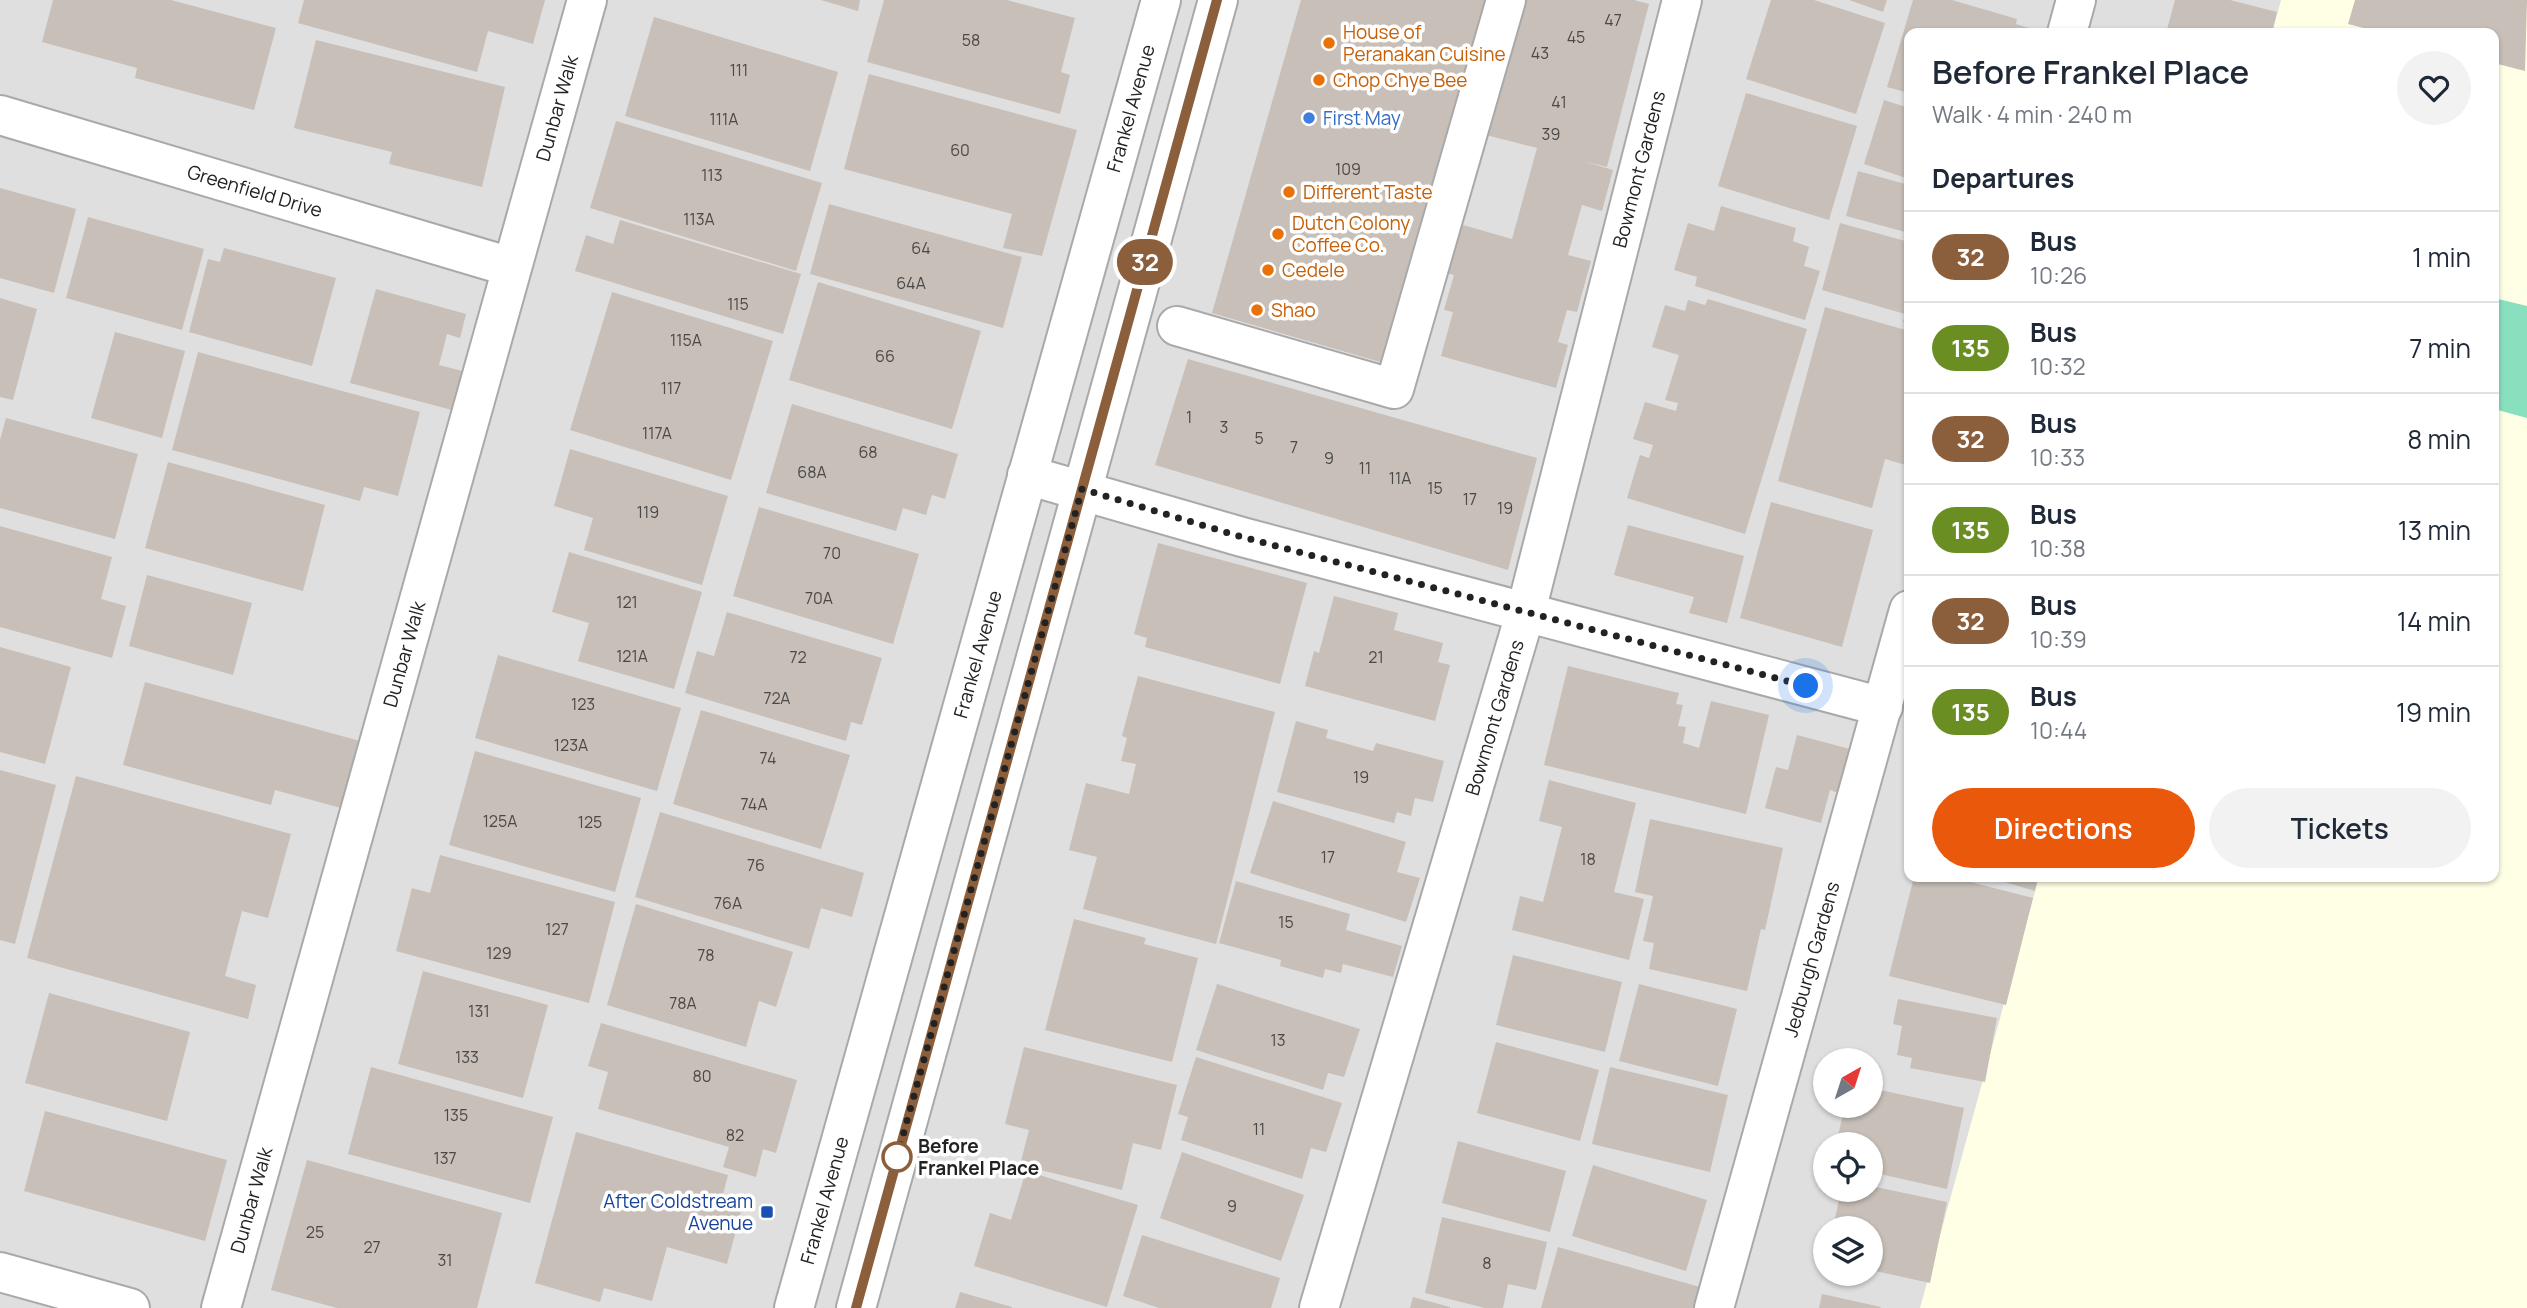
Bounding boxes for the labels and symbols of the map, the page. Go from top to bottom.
house number: 47 [1604,9,1622,31]
place label: House of Peranakan Cuisine [1343,19,1506,67]
house number: 45 [1567,26,1585,48]
house number: 58 [962,29,980,51]
marker: House of Peranakan Cuisine [1321,35,1337,51]
street label: Frankel Avenue [1100,41,1161,175]
house number: 43 [1531,42,1549,64]
street label: Dunbar Walk [530,51,584,164]
house number: 111 [730,59,748,81]
place label: Chop Chye Bee [1333,67,1467,93]
marker: Chop Chye Bee [1311,72,1327,88]
street label: Bowmont Gardens [1606,88,1671,251]
house number: 41 [1551,91,1567,113]
place label: First May [1323,105,1401,131]
house number: 111A [710,108,738,130]
marker: First May [1301,110,1317,126]
house number: 39 [1542,123,1560,145]
house number: 60 [950,139,970,161]
street label: Greenfield Drive [184,158,326,223]
house number: 109 [1335,158,1361,180]
house number: 113 [701,164,723,186]
place label: Different Taste [1303,179,1433,205]
marker: Different Taste [1281,184,1297,200]
house number: 113A [683,208,715,230]
place label: Dutch Colony Coffee Co. [1292,210,1410,258]
marker: Dutch Colony Coffee Co. [1270,226,1286,242]
house number: 64 [911,237,931,259]
line badge: 32 [1114,239,1176,285]
place label: Cedele [1282,257,1345,283]
marker: Cedele [1260,262,1276,278]
house number: 64A [896,272,926,294]
house number: 115 [727,293,749,315]
place label: Shao [1271,297,1316,323]
marker: Shao [1249,302,1265,318]
house number: 115A [670,329,702,351]
house number: 66 [875,345,895,367]
house number: 117 [661,377,681,399]
house number: 1 [1186,406,1192,428]
house number: 3 [1220,416,1228,438]
house number: 117A [642,422,672,444]
house number: 5 [1254,427,1264,449]
house number: 7 [1290,436,1298,458]
house number: 68 [858,441,878,463]
house number: 9 [1324,447,1334,469]
house number: 11 [1359,457,1371,479]
house number: 68A [797,461,827,483]
house number: 11A [1389,467,1411,489]
house number: 15 [1427,477,1443,499]
house number: 17 [1463,488,1477,510]
house number: 19 [1497,497,1513,519]
house number: 119 [637,501,659,523]
house number: 70 [823,542,841,564]
house number: 70A [805,587,833,609]
street label: Frankel Avenue [947,587,1008,721]
house number: 121 [616,591,638,613]
street label: Dunbar Walk [377,597,431,710]
street label: Bowmont Gardens [1459,637,1530,798]
house number: 121A [616,645,648,667]
house number: 72 [789,646,807,668]
house number: 21 [1368,646,1384,668]
your location [1788,668,1823,703]
house number: 72A [764,687,790,709]
house number: 123 [571,693,595,715]
house number: 123A [554,734,588,756]
house number: 74 [760,747,776,769]
house number: 19 [1353,766,1369,788]
house number: 74A [740,793,768,815]
house number: 125A [483,810,517,832]
house number: 125 [578,811,602,833]
house number: 17 [1321,846,1335,868]
house number: 18 [1580,848,1596,870]
house number: 76 [747,854,765,876]
street label: Jedburgh Gardens [1777,879,1846,1040]
house number: 76A [714,892,742,914]
house number: 15 [1278,911,1294,933]
house number: 127 [545,918,569,940]
house number: 129 [486,942,512,964]
house number: 78 [697,944,715,966]
house number: 78A [669,992,697,1014]
house number: 131 [468,1000,490,1022]
house number: 13 [1270,1029,1286,1051]
house number: 133 [455,1046,479,1068]
north arrow [1813,1048,1883,1118]
house number: 80 [692,1065,712,1087]
house number: 135 [444,1104,468,1126]
house number: 11 [1253,1118,1265,1140]
house number: 82 [726,1124,744,1146]
street label: Frankel Avenue [794,1133,855,1267]
place label: Before Frankel Place [918,1133,1039,1181]
marker: Before Frankel Place [882,1142,912,1172]
street label: Dunbar Walk [224,1144,279,1256]
house number: 137 [433,1147,457,1169]
place label: After Coldstream Avenue [603,1188,753,1236]
house number: 9 [1227,1195,1237,1217]
marker: After Coldstream Avenue [759,1204,775,1220]
house number: 25 [306,1221,324,1243]
house number: 27 [363,1236,381,1258]
house number: 31 [437,1249,453,1271]
house number: 8 [1482,1252,1492,1274]

